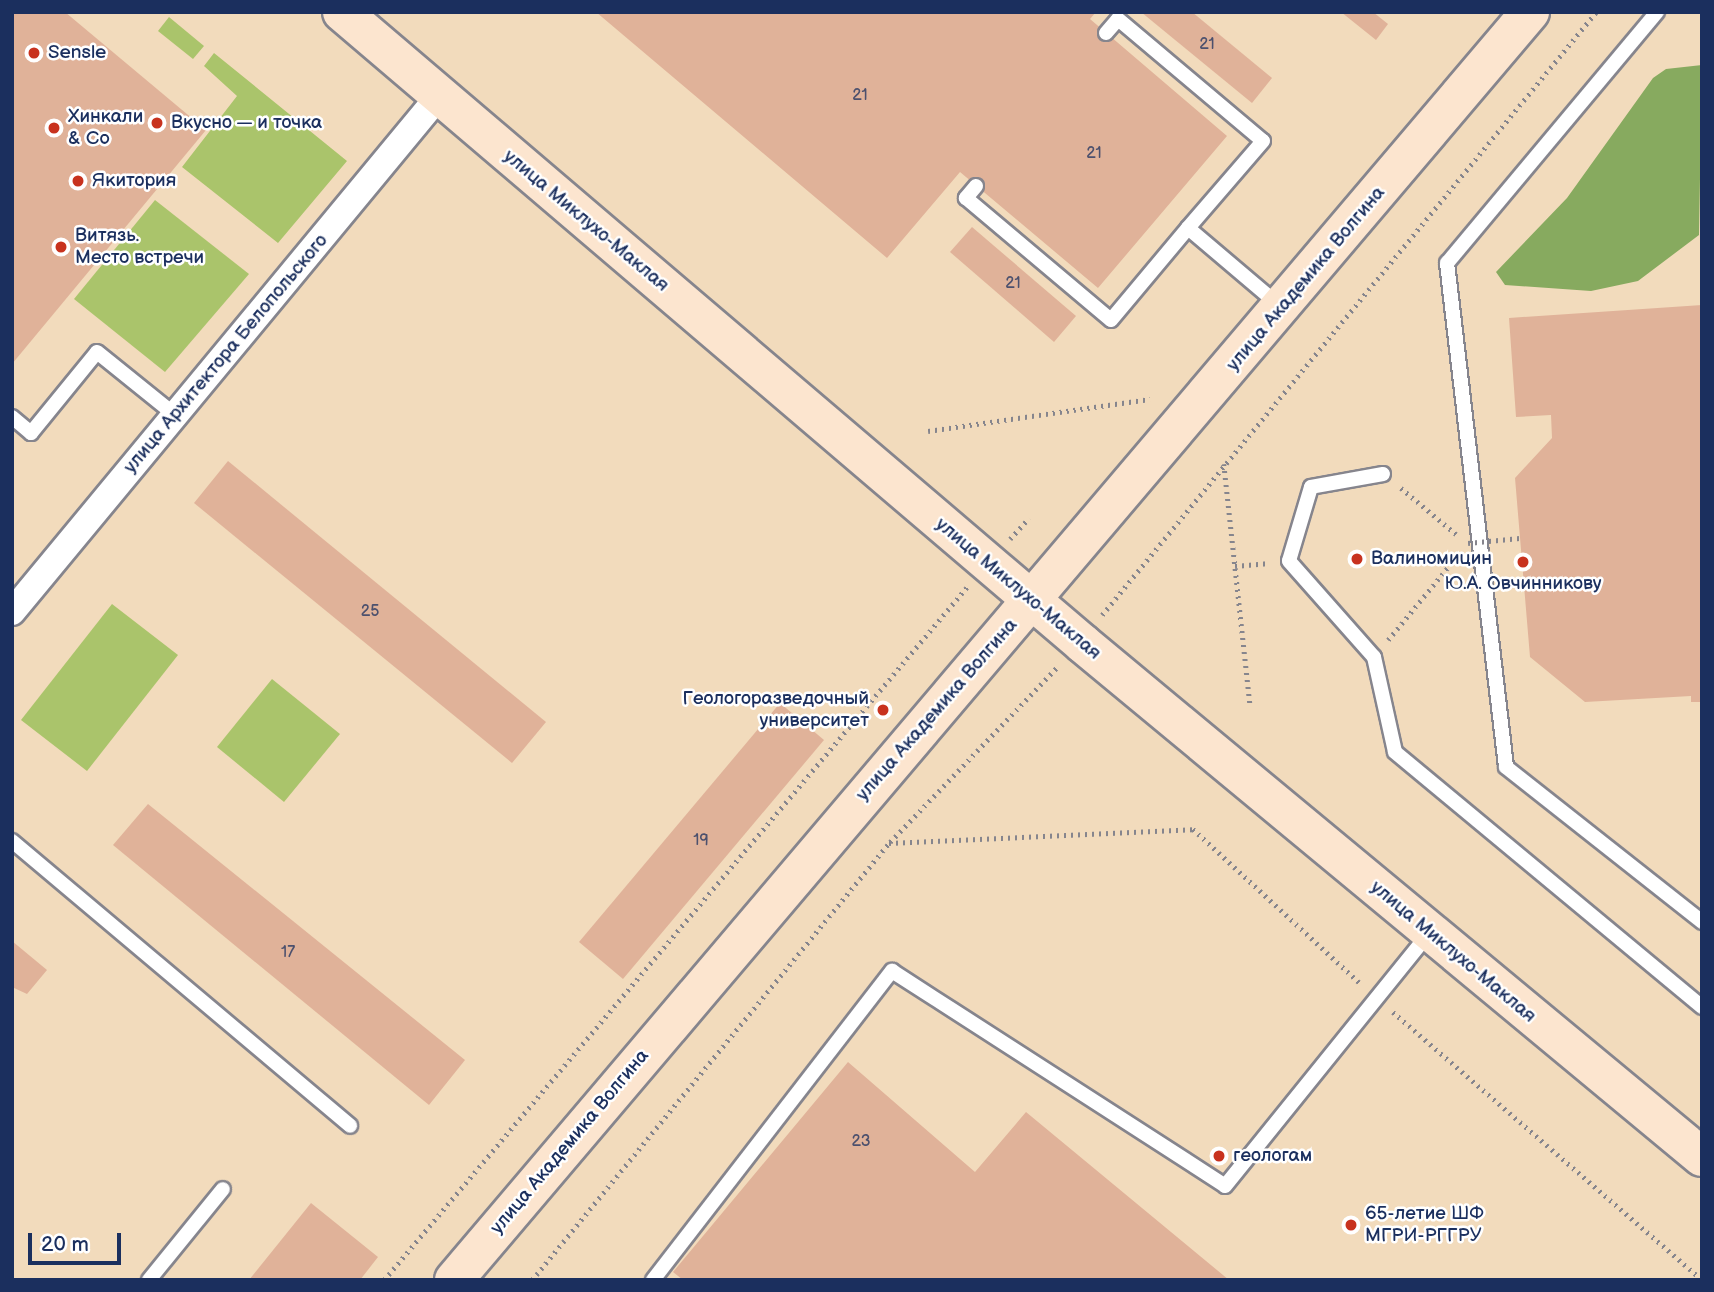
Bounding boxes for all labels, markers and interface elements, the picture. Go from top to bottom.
house number: 21 [1199,35,1215,55]
place label: Sensle [48,42,106,64]
marker: Sensle [26,45,42,61]
house number: 21 [852,86,868,106]
place label: Хинкали & Co [68,106,143,150]
place label: Вкусно — и точка [171,112,324,134]
marker: Вкусно — и точка [149,115,165,131]
marker: Хинкали & Co [46,120,62,136]
house number: 21 [1086,144,1102,164]
street label: улица Миклухо-Маклая [499,145,673,297]
place label: Якитория [92,170,176,192]
marker: Якитория [70,173,86,189]
street label: улица Академика Волгина [1222,182,1390,376]
place label: Витязь. Место встречи [75,225,204,269]
street label: улица Архитектора Белопольского [119,230,333,478]
marker: Витязь. Место встречи [53,239,69,255]
house number: 21 [1005,274,1021,294]
street label: улица Миклухо-Маклая [931,513,1105,665]
place label: Валиномицин [1371,548,1492,570]
marker: Валиномицин [1349,551,1365,567]
marker: Ю.А. Овчинникову [1515,554,1531,570]
place label: Ю.А. Овчинникову [1444,573,1602,595]
house number: 25 [361,602,379,622]
street label: улица Академика Волгина [852,614,1022,806]
place label: Геологоразведочный университет [682,688,869,732]
marker: Геологоразведочный университет [875,702,891,718]
house number: 19 [693,831,709,851]
street label: улица Миклухо-Маклая [1366,876,1540,1028]
house number: 17 [281,943,295,963]
street label: улица Академика Волгина [486,1045,654,1239]
house number: 23 [852,1132,870,1152]
place label: геологам [1233,1145,1312,1167]
marker: геологам [1211,1148,1227,1164]
place label: 65-летие ШФ МГРИ-РГГРУ [1365,1203,1484,1247]
marker: 65-летие ШФ МГРИ-РГГРУ [1343,1217,1359,1233]
scale bar [32,1218,124,1262]
text: 20 m [41,1232,89,1257]

